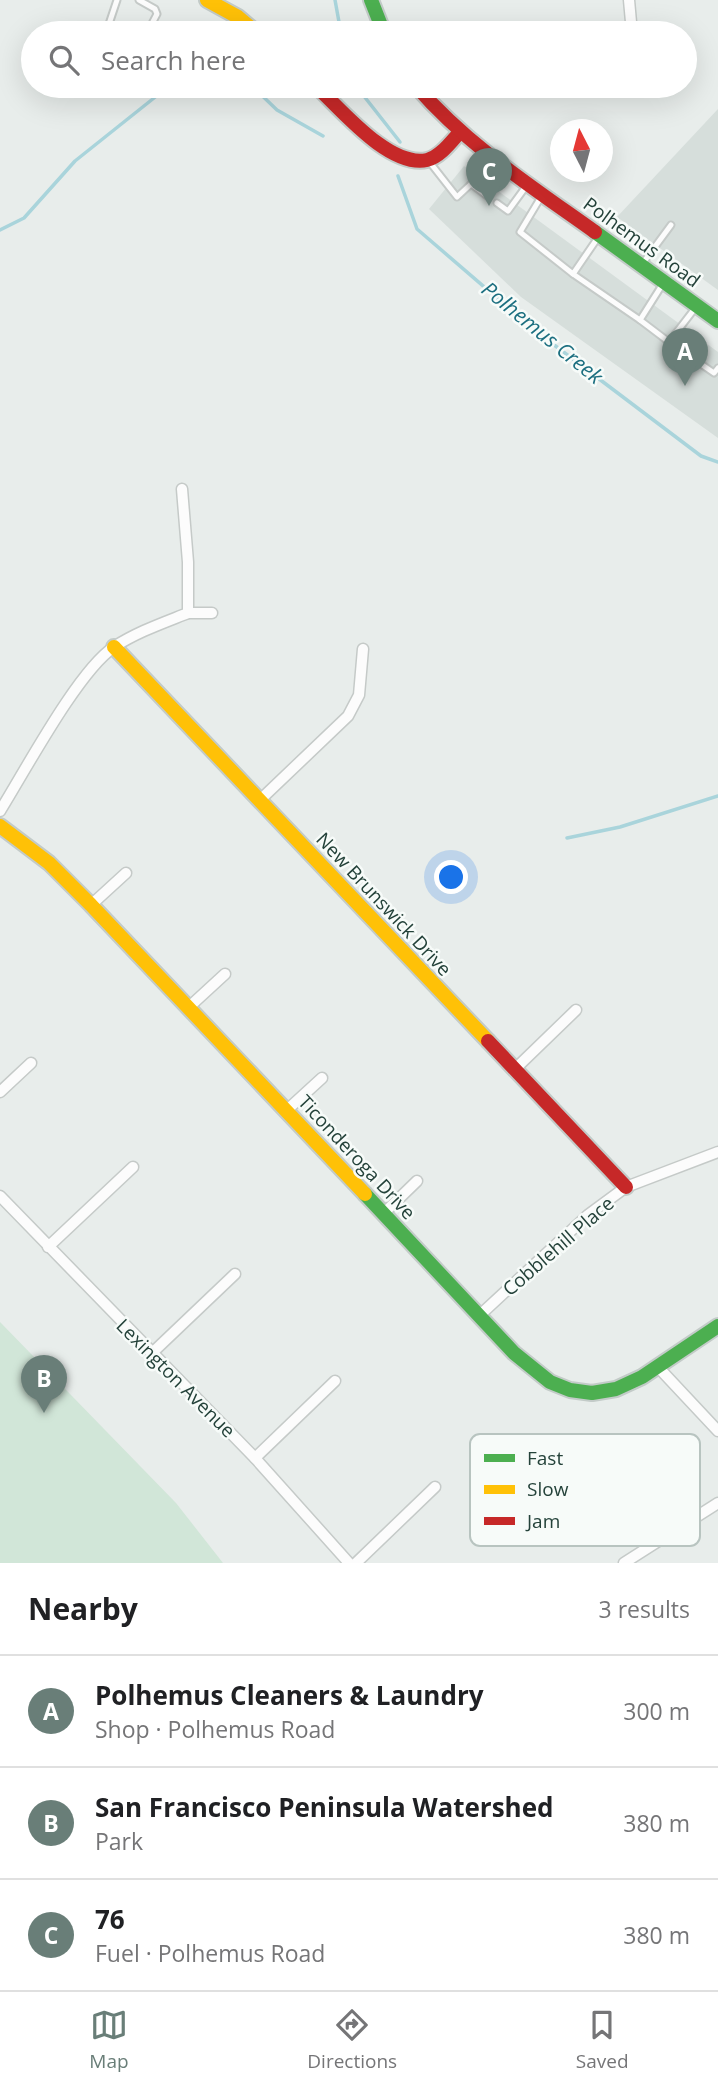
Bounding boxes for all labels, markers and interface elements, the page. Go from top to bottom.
search box [21,21,697,98]
icon: search [45,41,83,79]
text: Search here [101,42,246,78]
north arrow [550,119,613,182]
pin: C [466,148,512,206]
street label: Polhemus Road [578,191,706,293]
water label: Polhemus Creek [476,275,610,390]
pin: A [662,328,708,386]
street label: New Brunswick Drive [311,827,457,981]
your location [434,860,468,894]
street label: Ticonderoga Drive [293,1089,421,1225]
street label: Cobblehill Place [497,1190,619,1302]
street label: Lexington Avenue [111,1313,241,1443]
pin: B [21,1355,67,1413]
legend [470,1434,700,1546]
text: Fast [527,1445,563,1471]
text: Slow [527,1476,569,1502]
text: Jam [525,1508,560,1534]
text: Nearby [28,1588,138,1629]
text: 3 results [599,1593,690,1625]
text: Polhemus Cleaners & Laundry [95,1677,483,1713]
text: A [43,1695,59,1727]
text: 300 m [623,1695,690,1727]
text: Shop · Polhemus Road [95,1713,335,1745]
text: San Francisco Peninsula Watershed [95,1789,554,1825]
text: B [43,1807,59,1839]
text: 380 m [623,1807,690,1839]
text: Park [95,1825,143,1857]
text: 76 [95,1901,125,1937]
text: C [44,1919,58,1951]
text: 380 m [623,1919,690,1951]
text: Fuel · Polhemus Road [95,1937,325,1969]
tab: Map [89,2006,129,2074]
tab: Directions [307,2006,397,2074]
tab: Saved [576,2006,629,2074]

